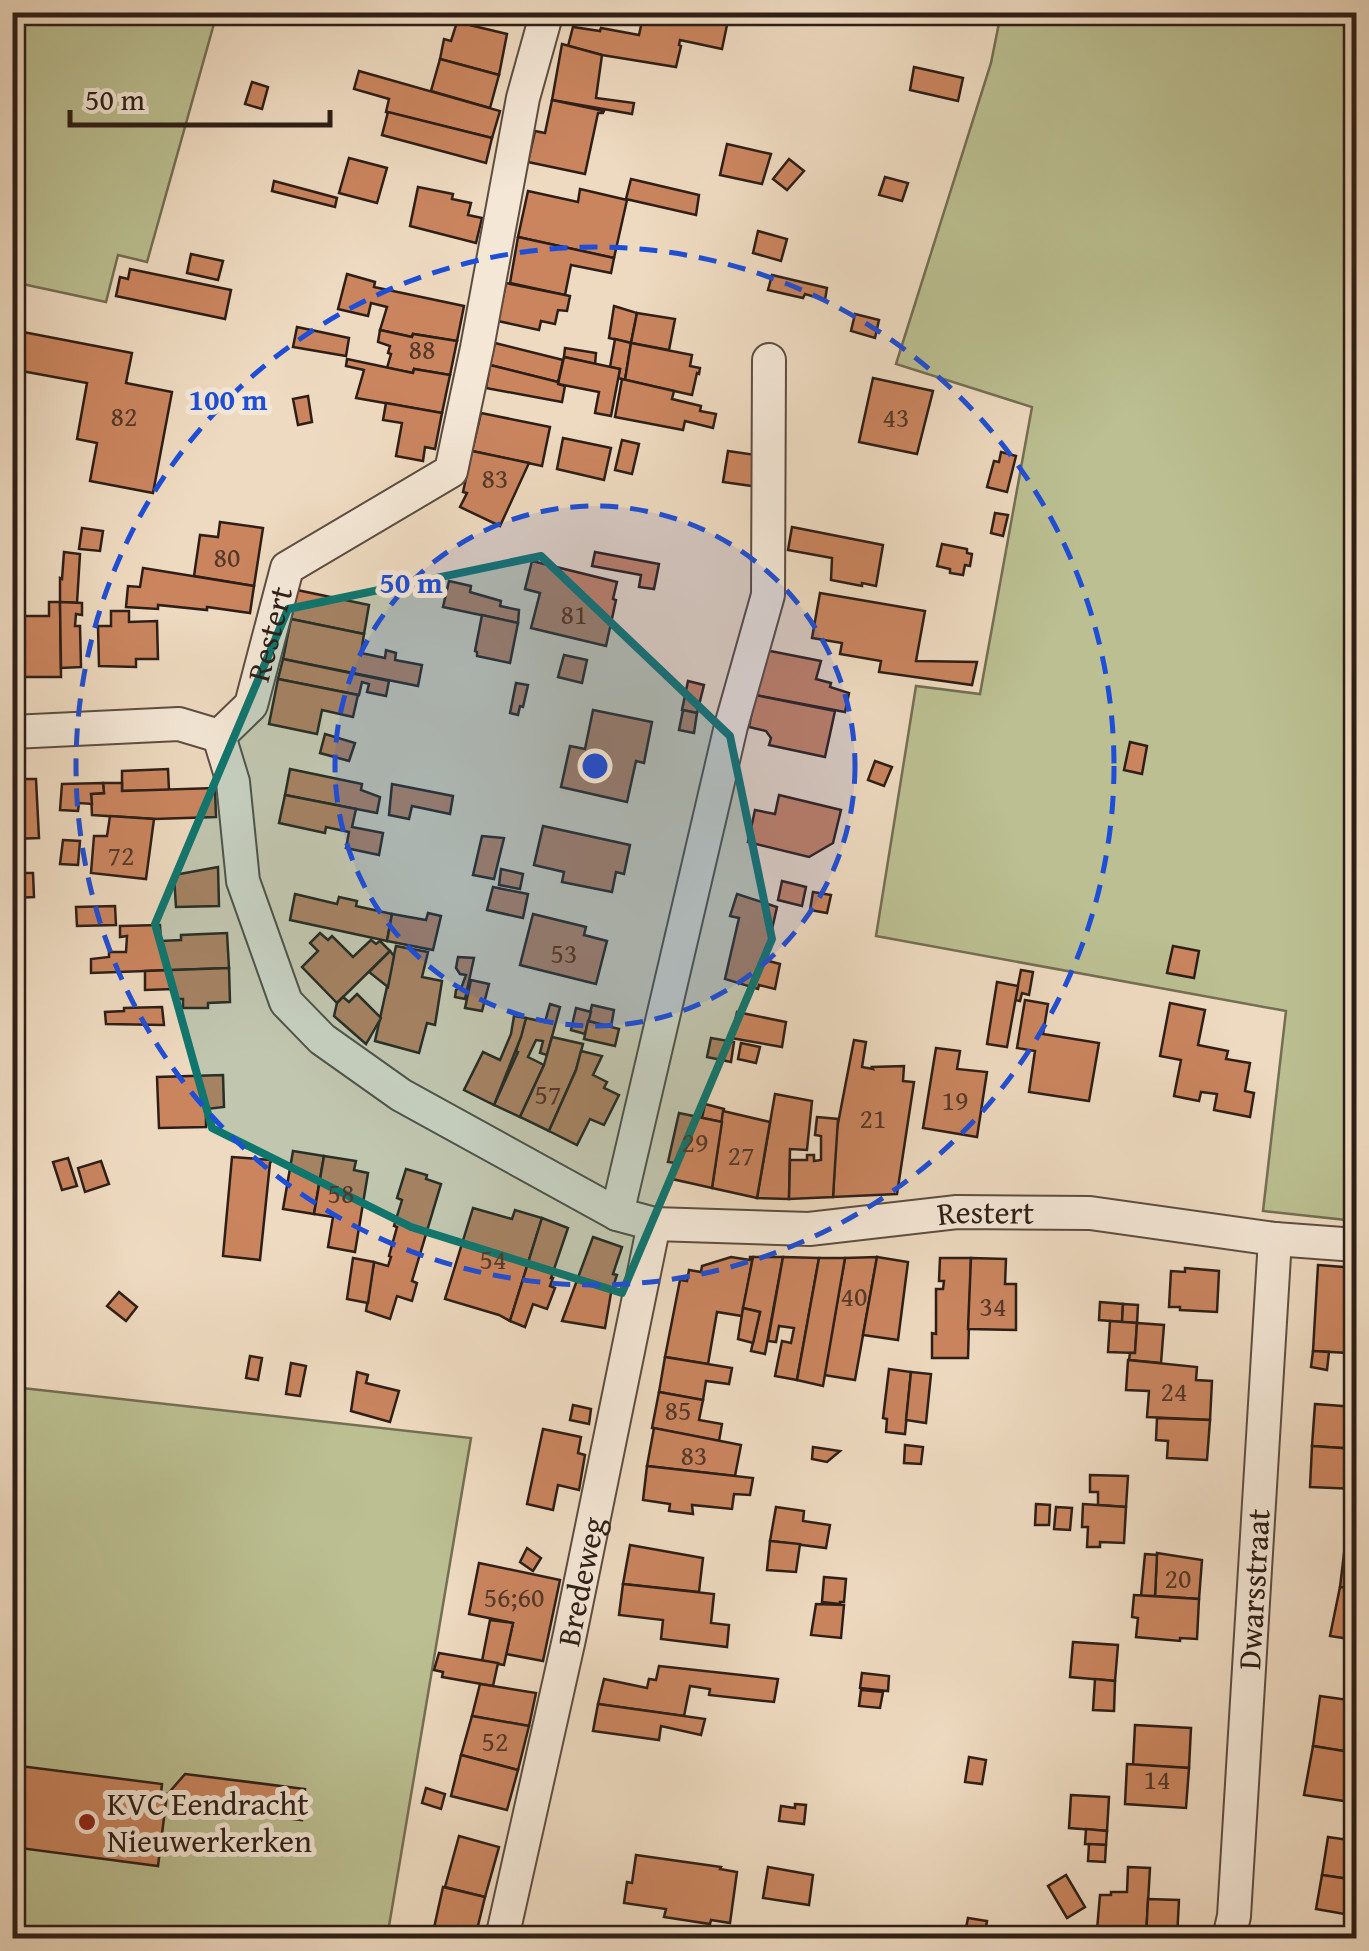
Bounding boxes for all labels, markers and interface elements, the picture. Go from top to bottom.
scale bar [70,65,330,127]
text: 50 m [85,77,145,121]
house number: 88 [409,328,435,369]
text: 100 m [189,377,268,421]
house number: 82 [111,395,137,436]
house number: 43 [883,396,909,437]
house number: 83 [482,457,508,498]
house number: 80 [214,536,240,577]
text: 50 m [379,560,443,604]
street label: Restert [234,581,304,687]
house number: 81 [561,593,587,634]
centre of rings [577,748,613,784]
house number: 72 [108,834,134,875]
house number: 53 [551,932,577,973]
house number: 57 [535,1073,561,1114]
house number: 19 [942,1079,968,1120]
house number: 21 [860,1097,886,1138]
house number: 29 [682,1121,708,1162]
house number: 27 [728,1134,754,1175]
house number: 58 [328,1172,354,1213]
street label: Restert [934,1188,1034,1237]
house number: 54 [480,1238,506,1279]
house number: 40 [841,1275,867,1316]
house number: 34 [980,1285,1006,1326]
house number: 24 [1161,1370,1187,1411]
house number: 85 [665,1389,691,1430]
house number: 83 [681,1434,707,1475]
street label: Dwarsstraat [1225,1507,1282,1671]
street label: Bredeweg [544,1513,616,1650]
house number: 20 [1165,1557,1191,1598]
house number: 56;60 [484,1576,544,1617]
house number: 52 [482,1720,508,1761]
house number: 14 [1144,1758,1170,1799]
place label: KVC Eendracht Nieuwerkerken [107,1780,312,1864]
marker: KVC Eendracht Nieuwerkerken [76,1811,98,1833]

